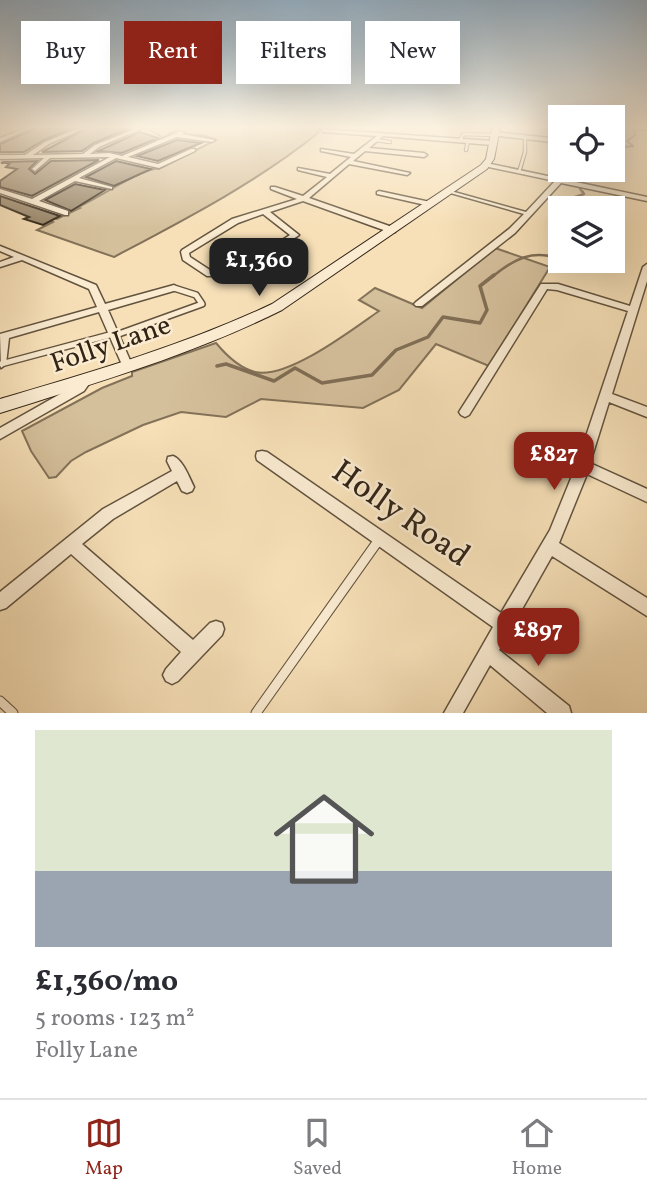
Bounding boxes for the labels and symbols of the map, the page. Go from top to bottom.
pin: £1,360 [202,238,316,298]
street label: Folly Lane [45,306,177,384]
pin: £827 [513,433,595,492]
street label: Holly Road [321,450,479,580]
pin: £897 [497,608,579,668]

